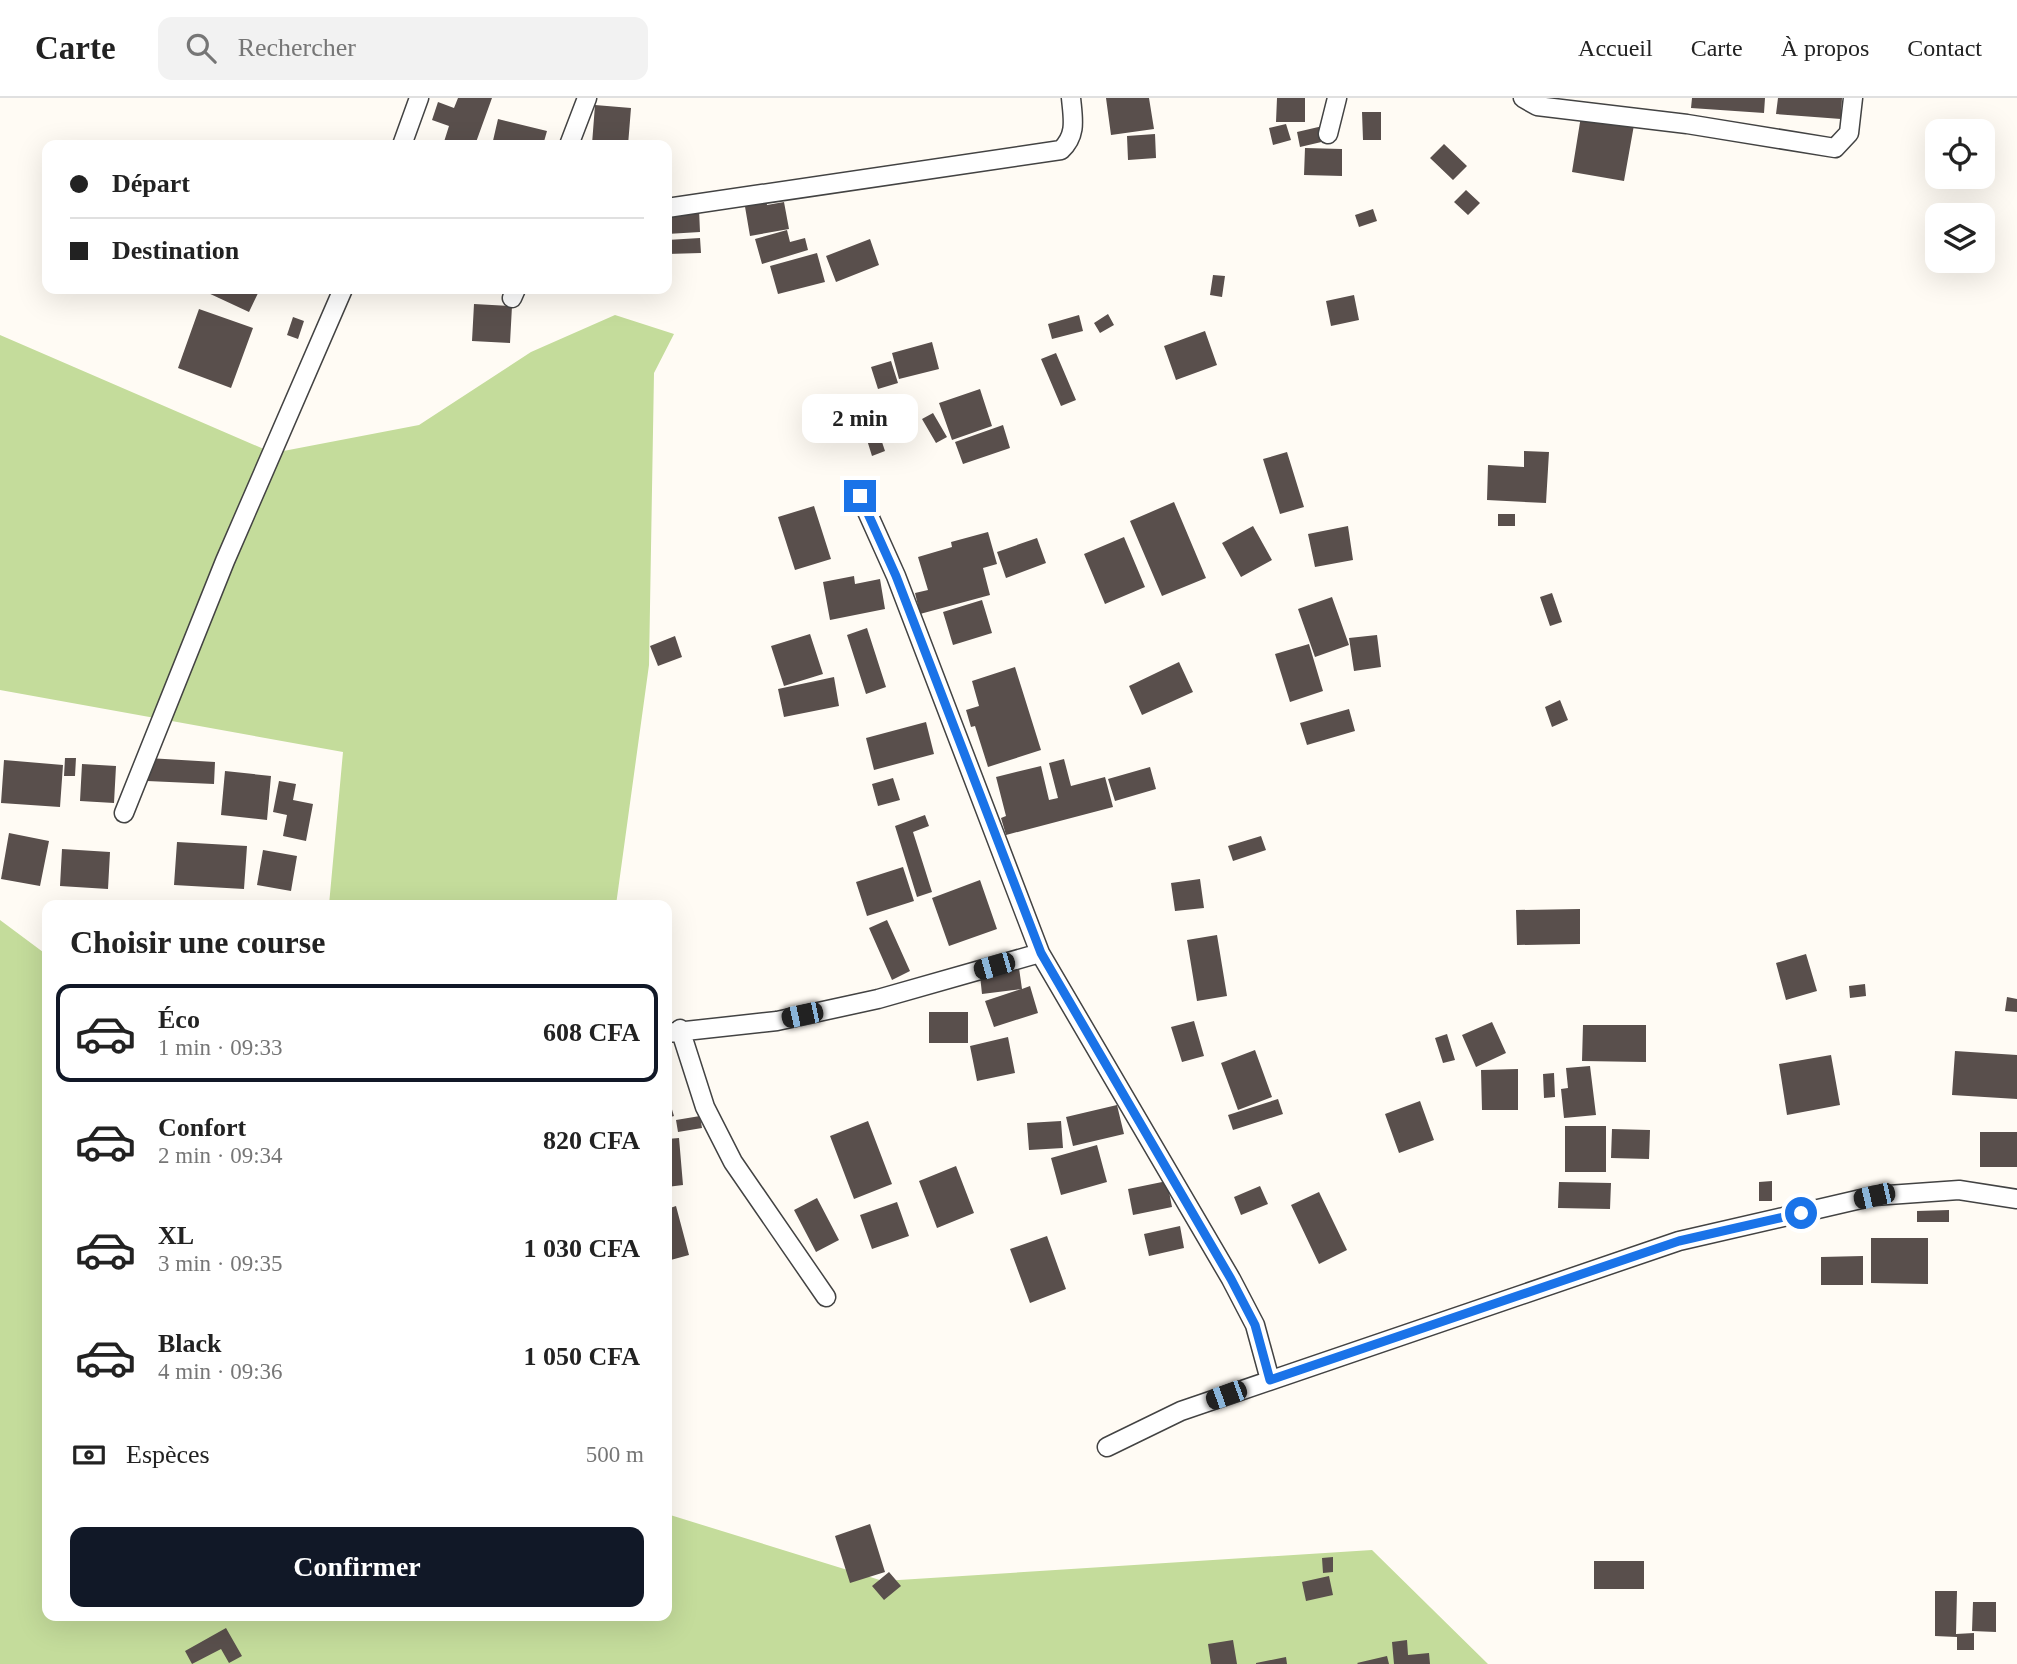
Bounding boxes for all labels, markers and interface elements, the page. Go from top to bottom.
search box [158,17,648,80]
icon: search [182,29,220,67]
text: Carte [35,30,116,66]
text: Rechercher [238,33,356,62]
text: Accueil [1578,35,1653,61]
text: Carte [1691,35,1743,61]
text: À propos [1781,35,1869,61]
text: Contact [1907,35,1982,61]
map controls [1925,119,1995,273]
button: locate [1925,119,1995,189]
text: Départ [112,169,190,198]
button: layers [1925,203,1995,273]
text: Destination [112,236,239,265]
callout: 2 min [802,394,918,444]
text: 2 min [832,406,888,431]
route end [844,480,876,512]
text: Choisir une course [70,924,325,960]
car [971,950,1018,982]
car [780,1000,825,1030]
icon: car [74,1002,137,1065]
text: Éco [158,1005,200,1034]
text: 608 CFA [543,1018,640,1047]
text: 1 min · 09:33 [158,1035,283,1060]
icon: car [74,1110,137,1173]
text: Confort [158,1113,246,1142]
text: 820 CFA [543,1126,640,1155]
text: 2 min · 09:34 [158,1143,283,1168]
car [1852,1181,1897,1211]
route start [1785,1197,1817,1229]
icon: car [74,1218,137,1281]
text: XL [158,1221,194,1250]
text: 1 030 CFA [523,1234,640,1263]
text: 3 min · 09:35 [158,1251,283,1276]
icon: car [74,1326,137,1389]
text: Black [158,1329,222,1358]
text: 1 050 CFA [523,1342,640,1371]
text: 4 min · 09:36 [158,1359,283,1384]
car [1203,1378,1250,1412]
icon: cash [70,1436,108,1474]
text: Espèces [126,1440,210,1469]
text: 500 m [586,1442,644,1467]
button: Confirmer [70,1527,644,1607]

